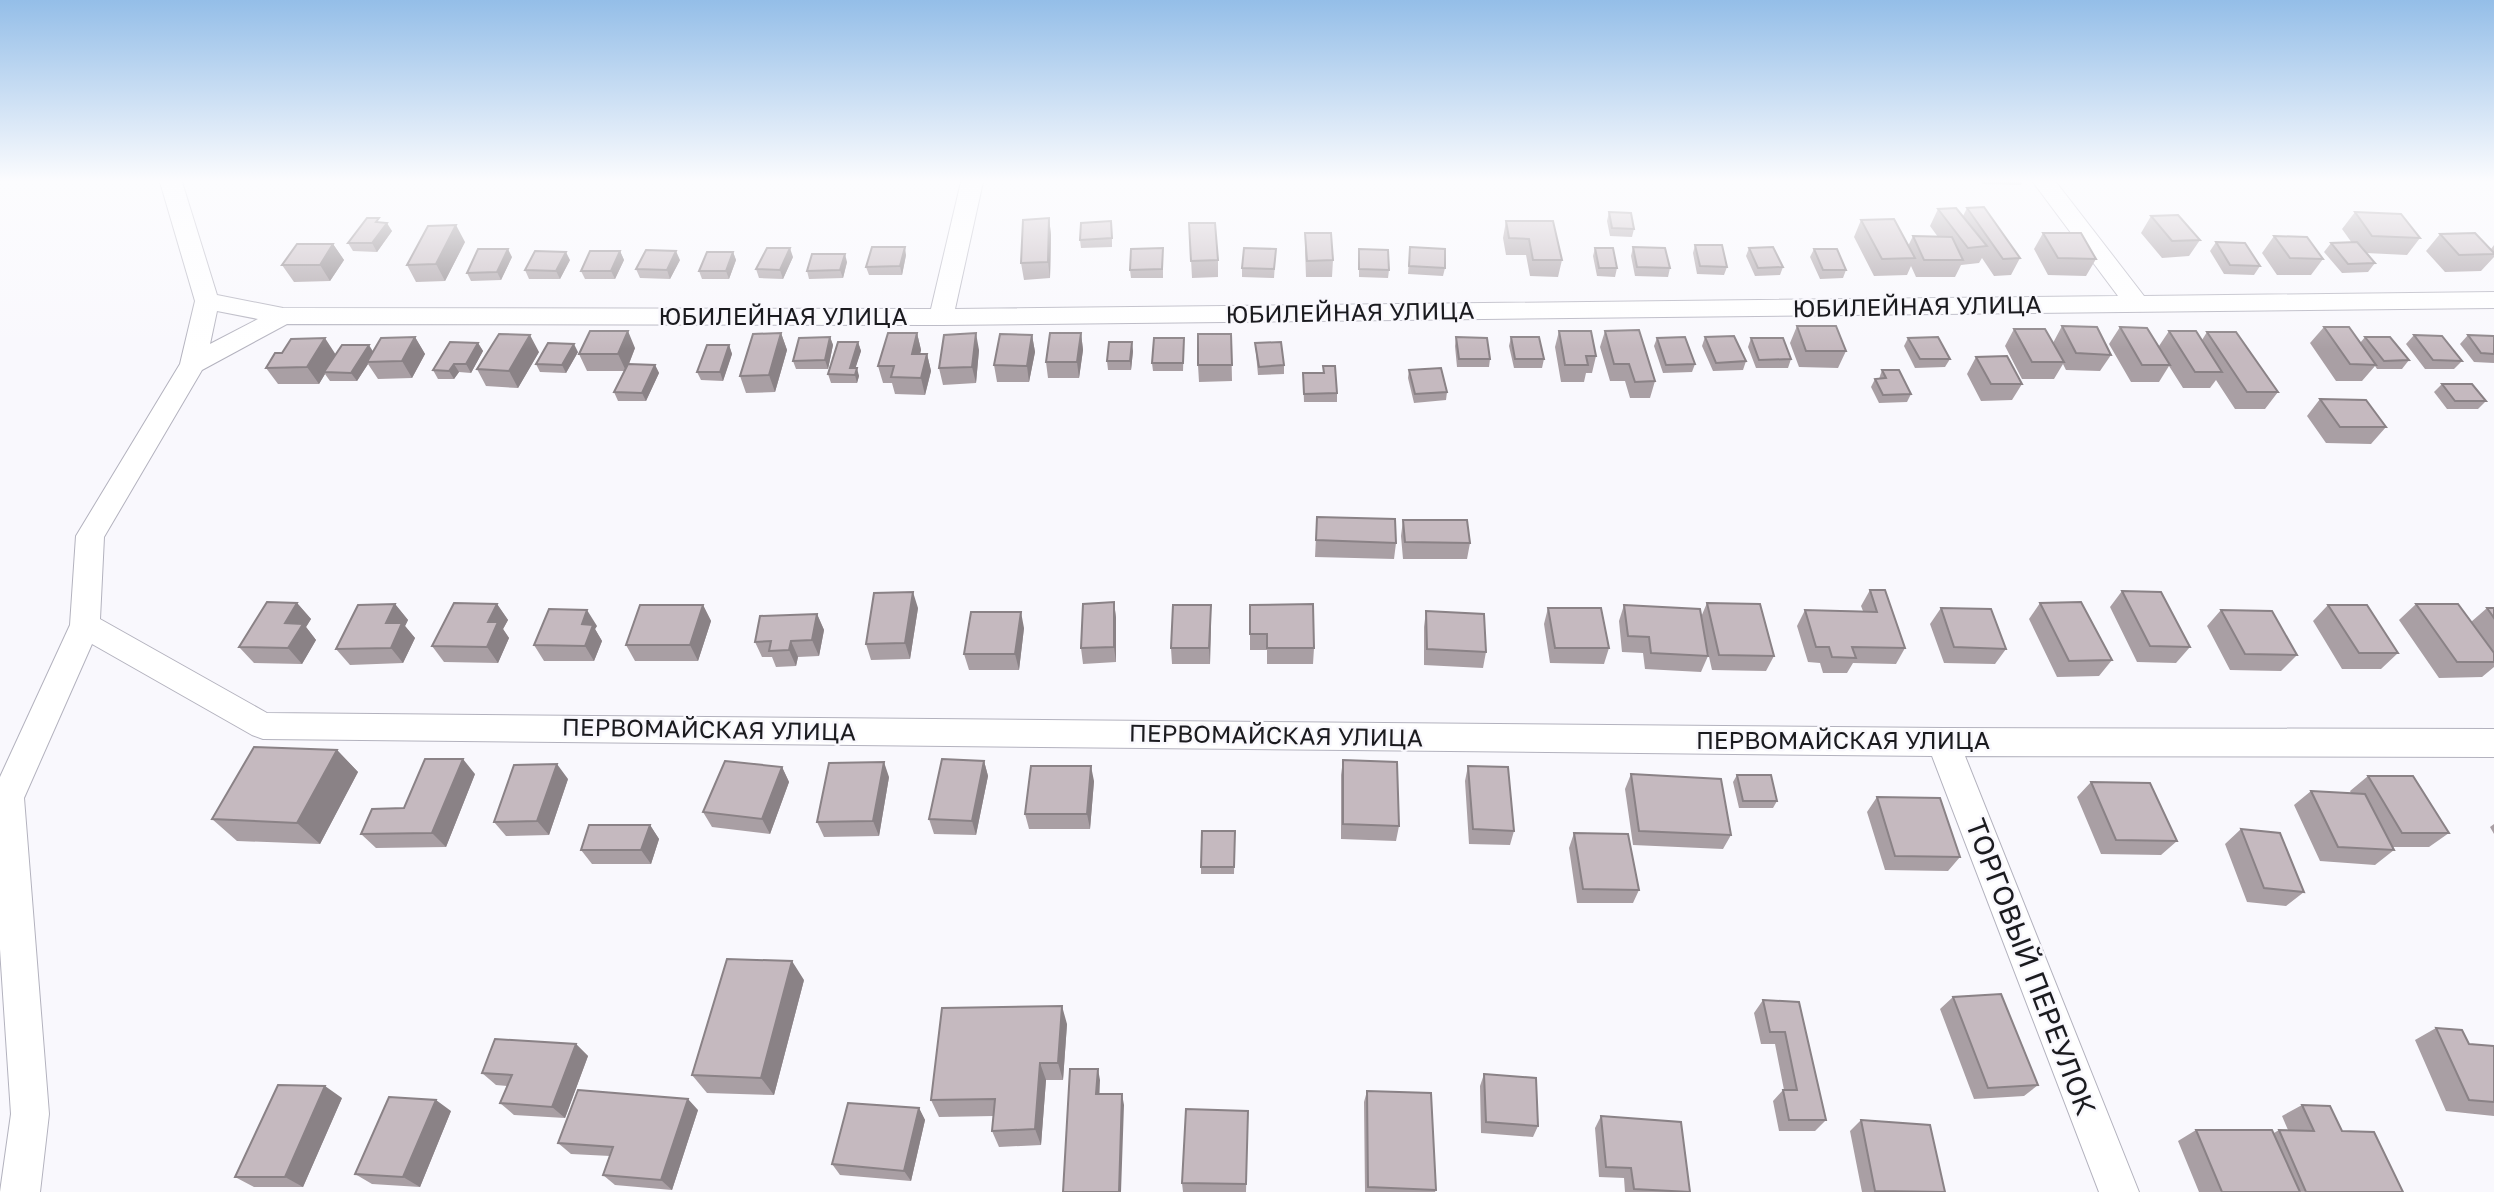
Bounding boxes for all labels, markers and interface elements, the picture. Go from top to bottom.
street label: ЮБИЛЕЙНАЯ УЛИЦА [1792,289,2042,322]
street label: ЮБИЛЕЙНАЯ УЛИЦА [1225,295,1475,328]
street label: ЮБИЛЕЙНАЯ УЛИЦА [659,301,908,330]
street label: ПЕРВОМАЙСКАЯ УЛИЦА [562,711,856,746]
street label: ПЕРВОМАЙСКАЯ УЛИЦА [1129,717,1423,752]
street label: ПЕРВОМАЙСКАЯ УЛИЦА [1696,725,1990,754]
street label: ТОРГОВЫЙ ПЕРЕУЛОК [1960,814,2103,1120]

